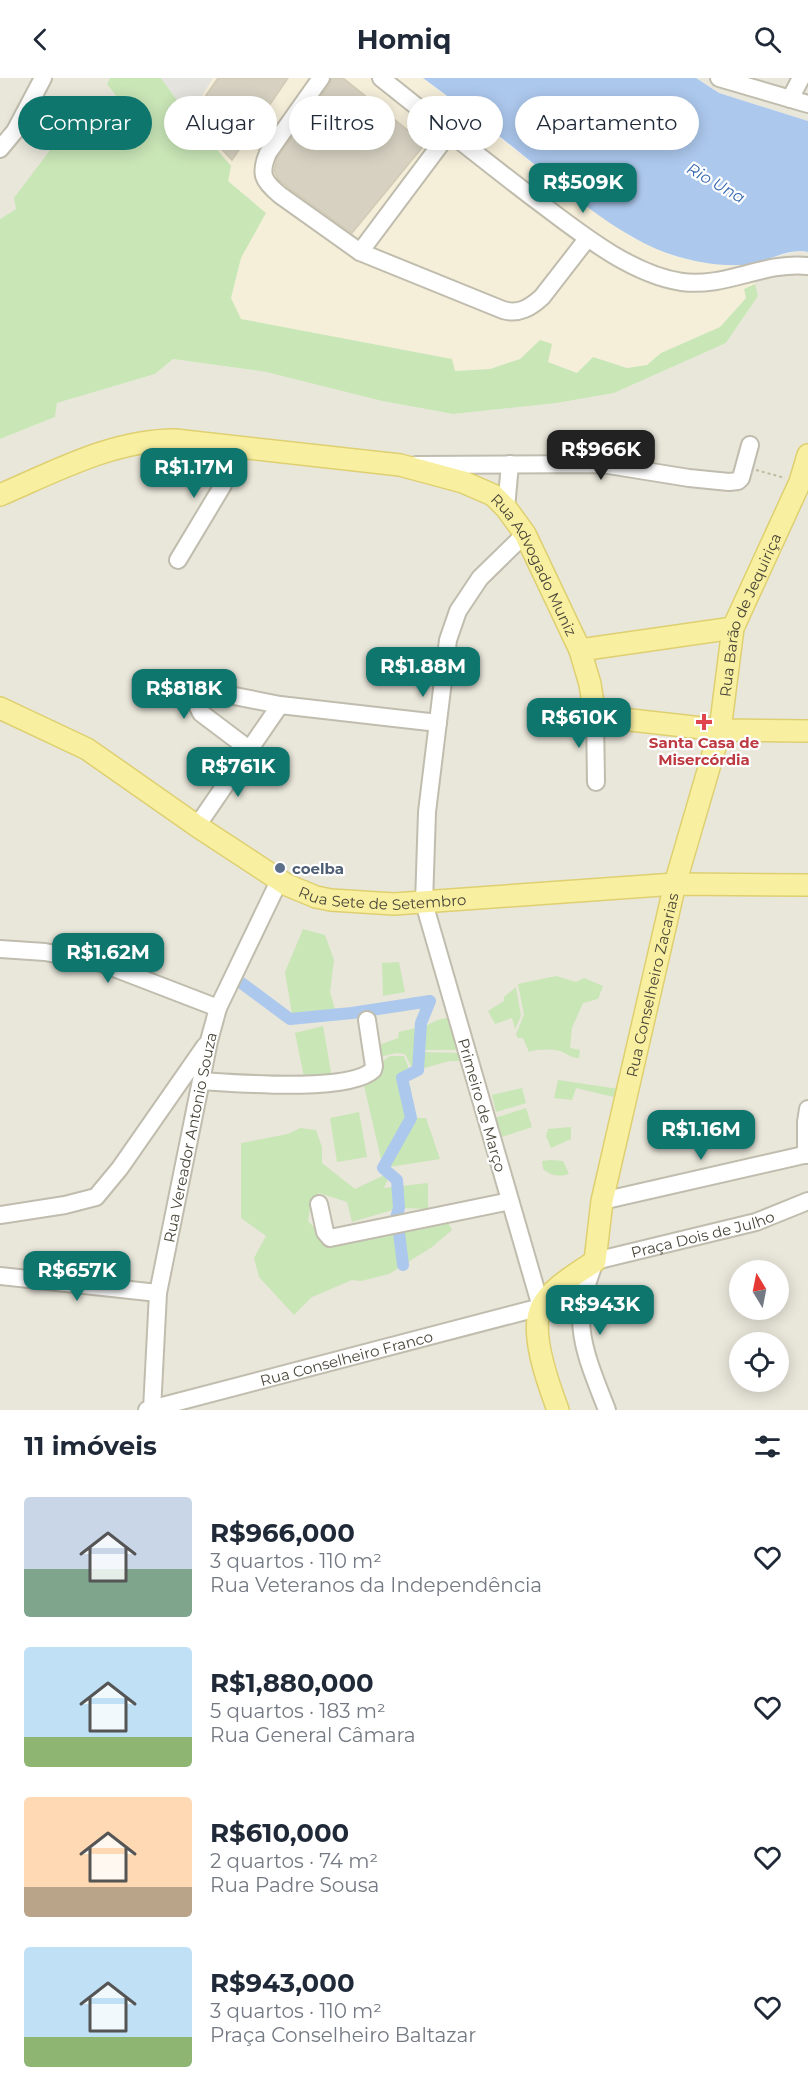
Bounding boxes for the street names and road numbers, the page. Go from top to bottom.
street label: Rua Advogado Muniz [487,489,582,639]
street label: Rua Barão de Jequiriça [715,530,785,698]
street label: Rua Sete de Setembro [296,881,467,914]
street label: Rua Conselheiro Zacarias [621,891,682,1079]
street label: Rua Vereador Antonio Souza [159,1030,221,1244]
street label: Primeiro de Março [454,1036,510,1174]
street label: Praça Dois de Julho [629,1206,777,1261]
street label: Rua Conselheiro Franco [258,1326,435,1390]

